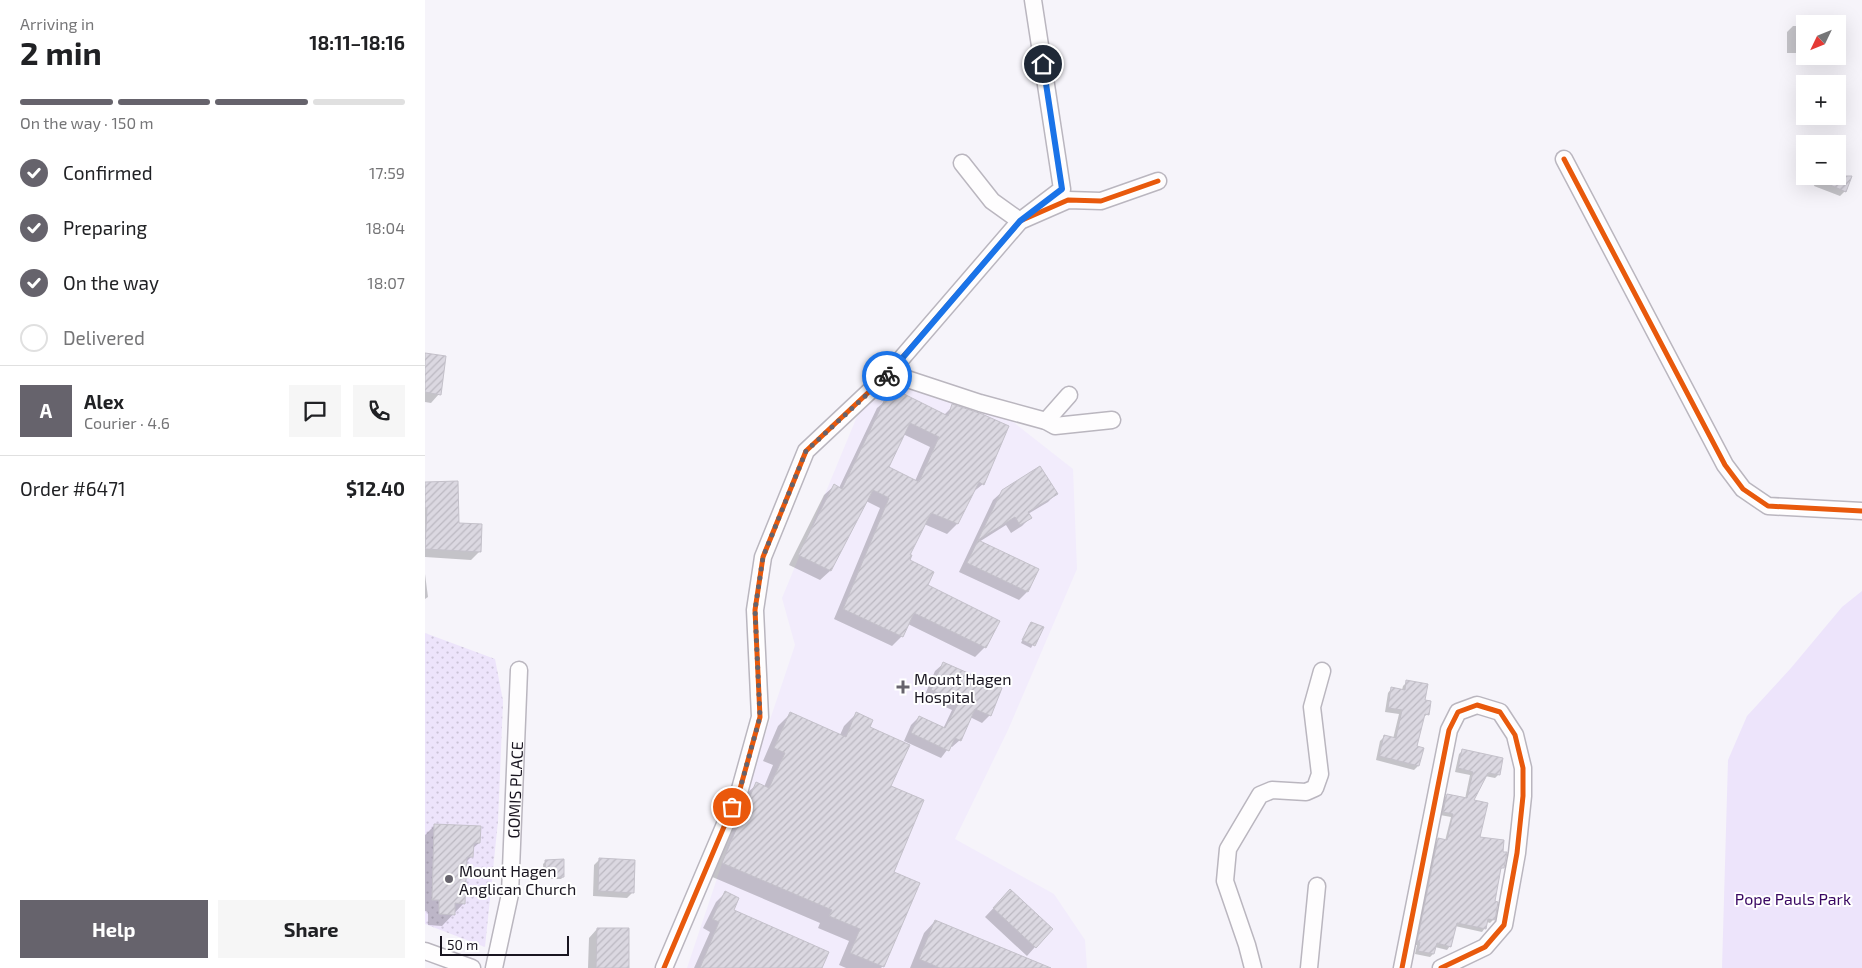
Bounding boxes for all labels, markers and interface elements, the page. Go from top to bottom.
text: Arriving in [20,14,94,33]
north arrow [1796,15,1846,65]
map controls [1796,15,1846,185]
text: 18:11–18:16 [309,31,405,54]
text: 2 min [20,33,102,71]
pin [1022,43,1064,85]
icon: home [1029,50,1057,78]
button: + [1796,75,1846,125]
text: On the way · 150 m [20,113,154,132]
button: − [1796,135,1846,185]
icon: check [20,159,48,187]
text: Confirmed [63,161,153,184]
text: 17:59 [369,163,405,182]
icon: check [20,214,48,242]
text: Preparing [63,216,147,239]
text: 18:04 [366,218,405,237]
icon: check [20,269,48,297]
text: On the way [63,271,159,294]
text: 18:07 [367,273,405,292]
text: Delivered [63,326,145,349]
courier [862,351,912,401]
icon: bike [873,362,901,390]
button: chat [289,385,341,437]
button: phone [353,385,405,437]
text: Alex [84,390,124,413]
text: A [40,399,52,422]
text: Courier · 4.6 [84,413,170,432]
text: Order #6471 [20,477,126,500]
text: $12.40 [346,477,405,500]
place label: Mount Hagen Hospital [914,669,1011,706]
marker: Mount Hagen Hospital [896,680,910,694]
street label: GOMIS PLACE [503,741,526,839]
pin [711,786,753,828]
icon: bag [718,793,746,821]
place label: Mount Hagen Anglican Church [459,861,576,898]
marker: Mount Hagen Anglican Church [443,873,455,885]
park label: Pope Pauls Park [1735,889,1851,908]
button: Help [20,900,208,958]
button: Share [218,900,405,958]
scale bar [440,933,569,956]
text: 50 m [447,936,478,953]

